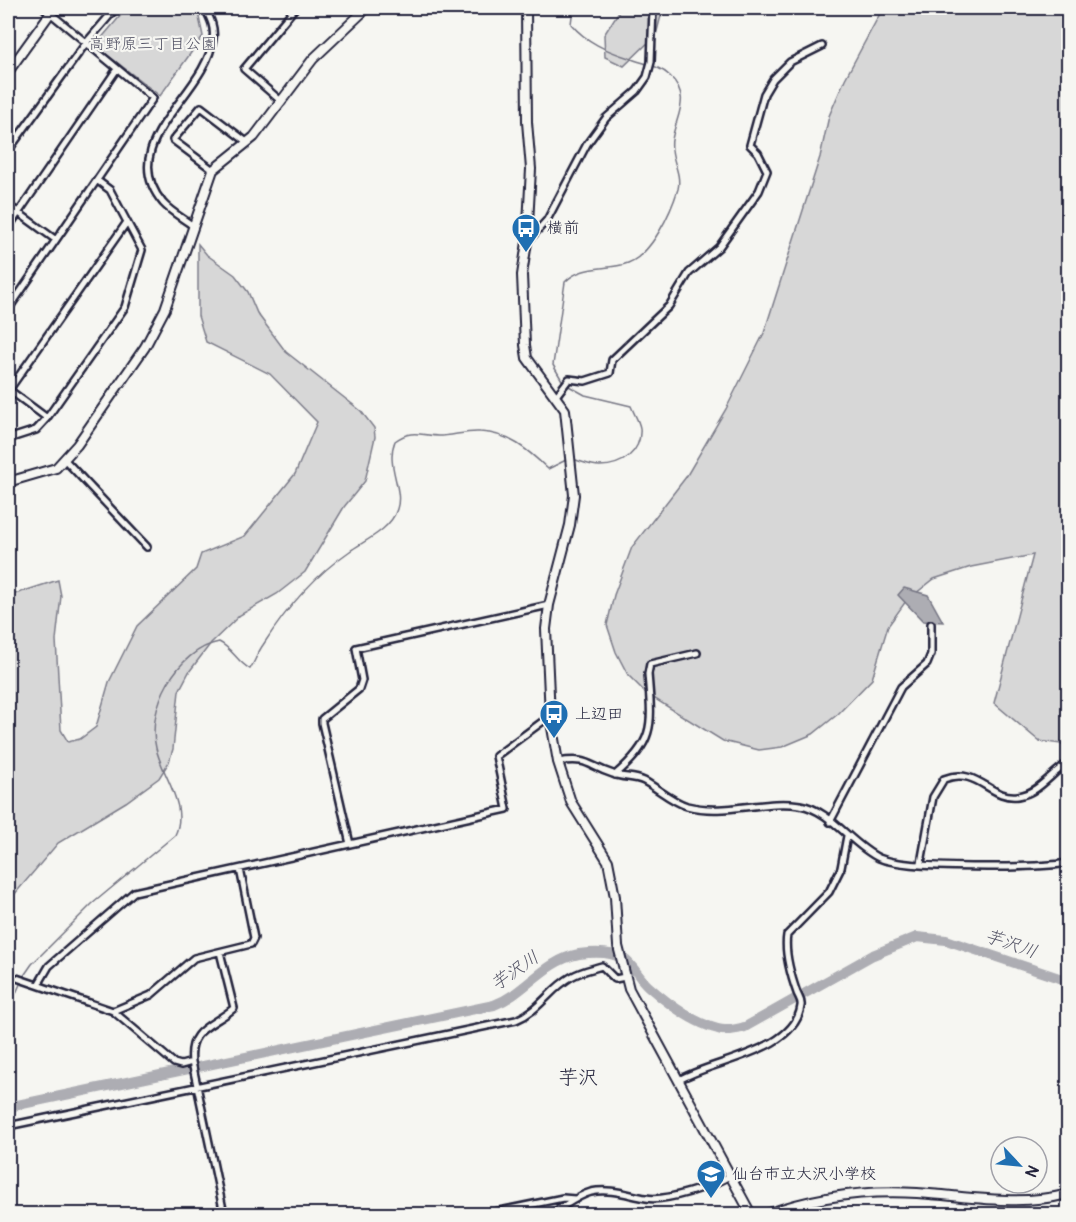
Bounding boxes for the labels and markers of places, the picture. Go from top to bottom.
bus stop icon: 横前 [510,212,542,254]
place label: 横前 [547,218,579,238]
bus stop icon: 上辺田 [538,698,570,740]
place label: 上辺田 [575,704,623,724]
school or university icon: 仙台市立大沢小学校 [695,1158,727,1200]
place label: 仙台市立大沢小学校 [732,1164,876,1184]

